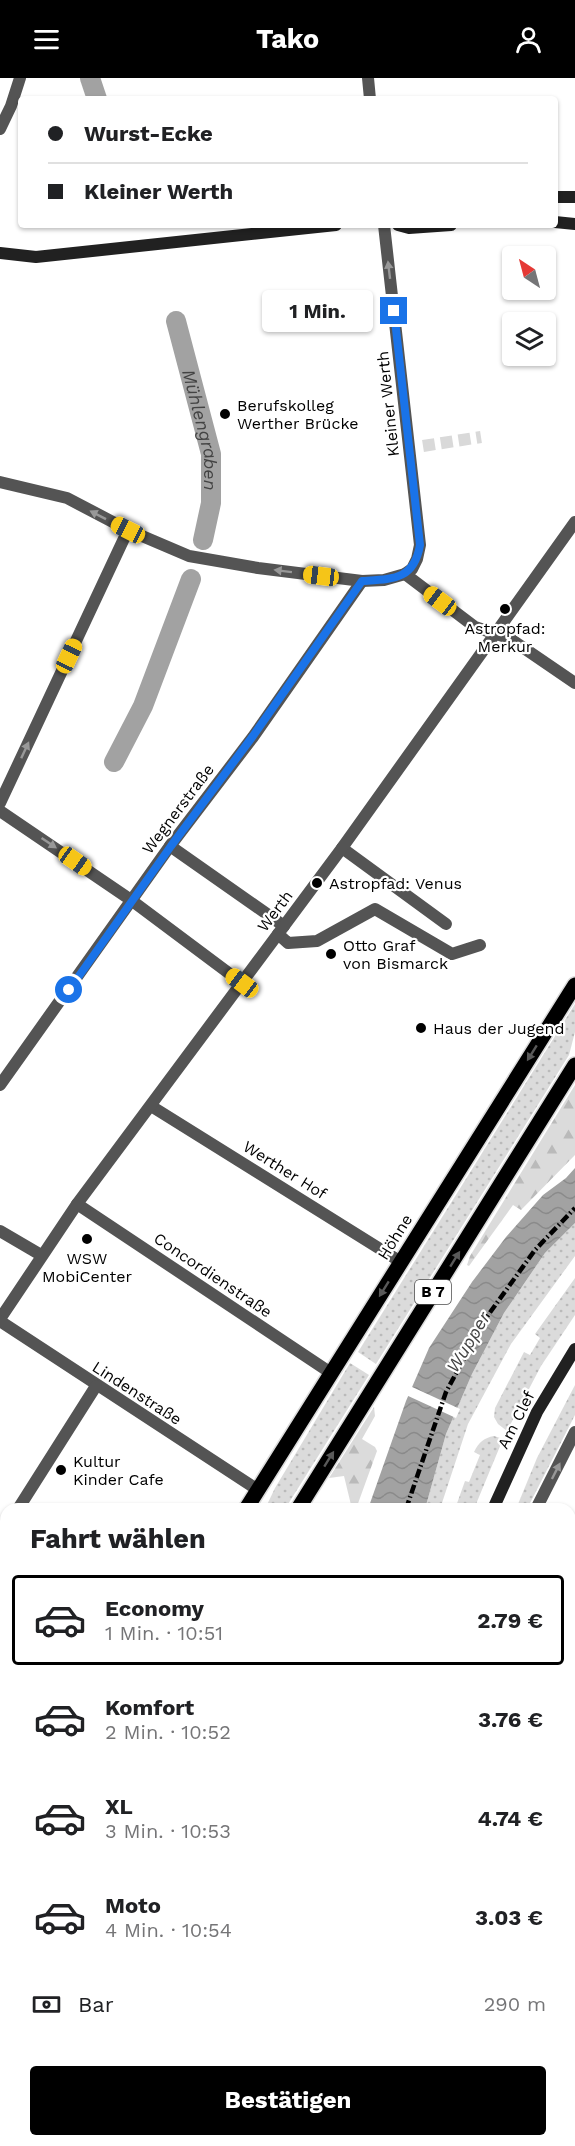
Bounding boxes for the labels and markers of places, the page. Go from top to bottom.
place label: Berufskolleg Werther Brücke [237,396,358,433]
marker: Berufskolleg Werther Brücke [218,407,232,421]
marker: Astropfad: Merkur [498,602,512,616]
place label: Astropfad: Merkur [464,619,546,656]
place label: Astropfad: Venus [329,874,462,893]
marker: Astropfad: Venus [310,876,324,890]
place label: Otto Graf von Bismarck [343,936,448,973]
marker: Otto Graf von Bismarck [324,947,338,961]
place label: Haus der Jugend [433,1019,564,1038]
marker: Haus der Jugend [414,1021,428,1035]
marker: WSW MobiCenter [80,1232,94,1246]
place label: WSW MobiCenter [42,1249,132,1286]
place label: Kultur Kinder Cafe [73,1452,164,1489]
marker: Kultur Kinder Cafe [54,1463,68,1477]

